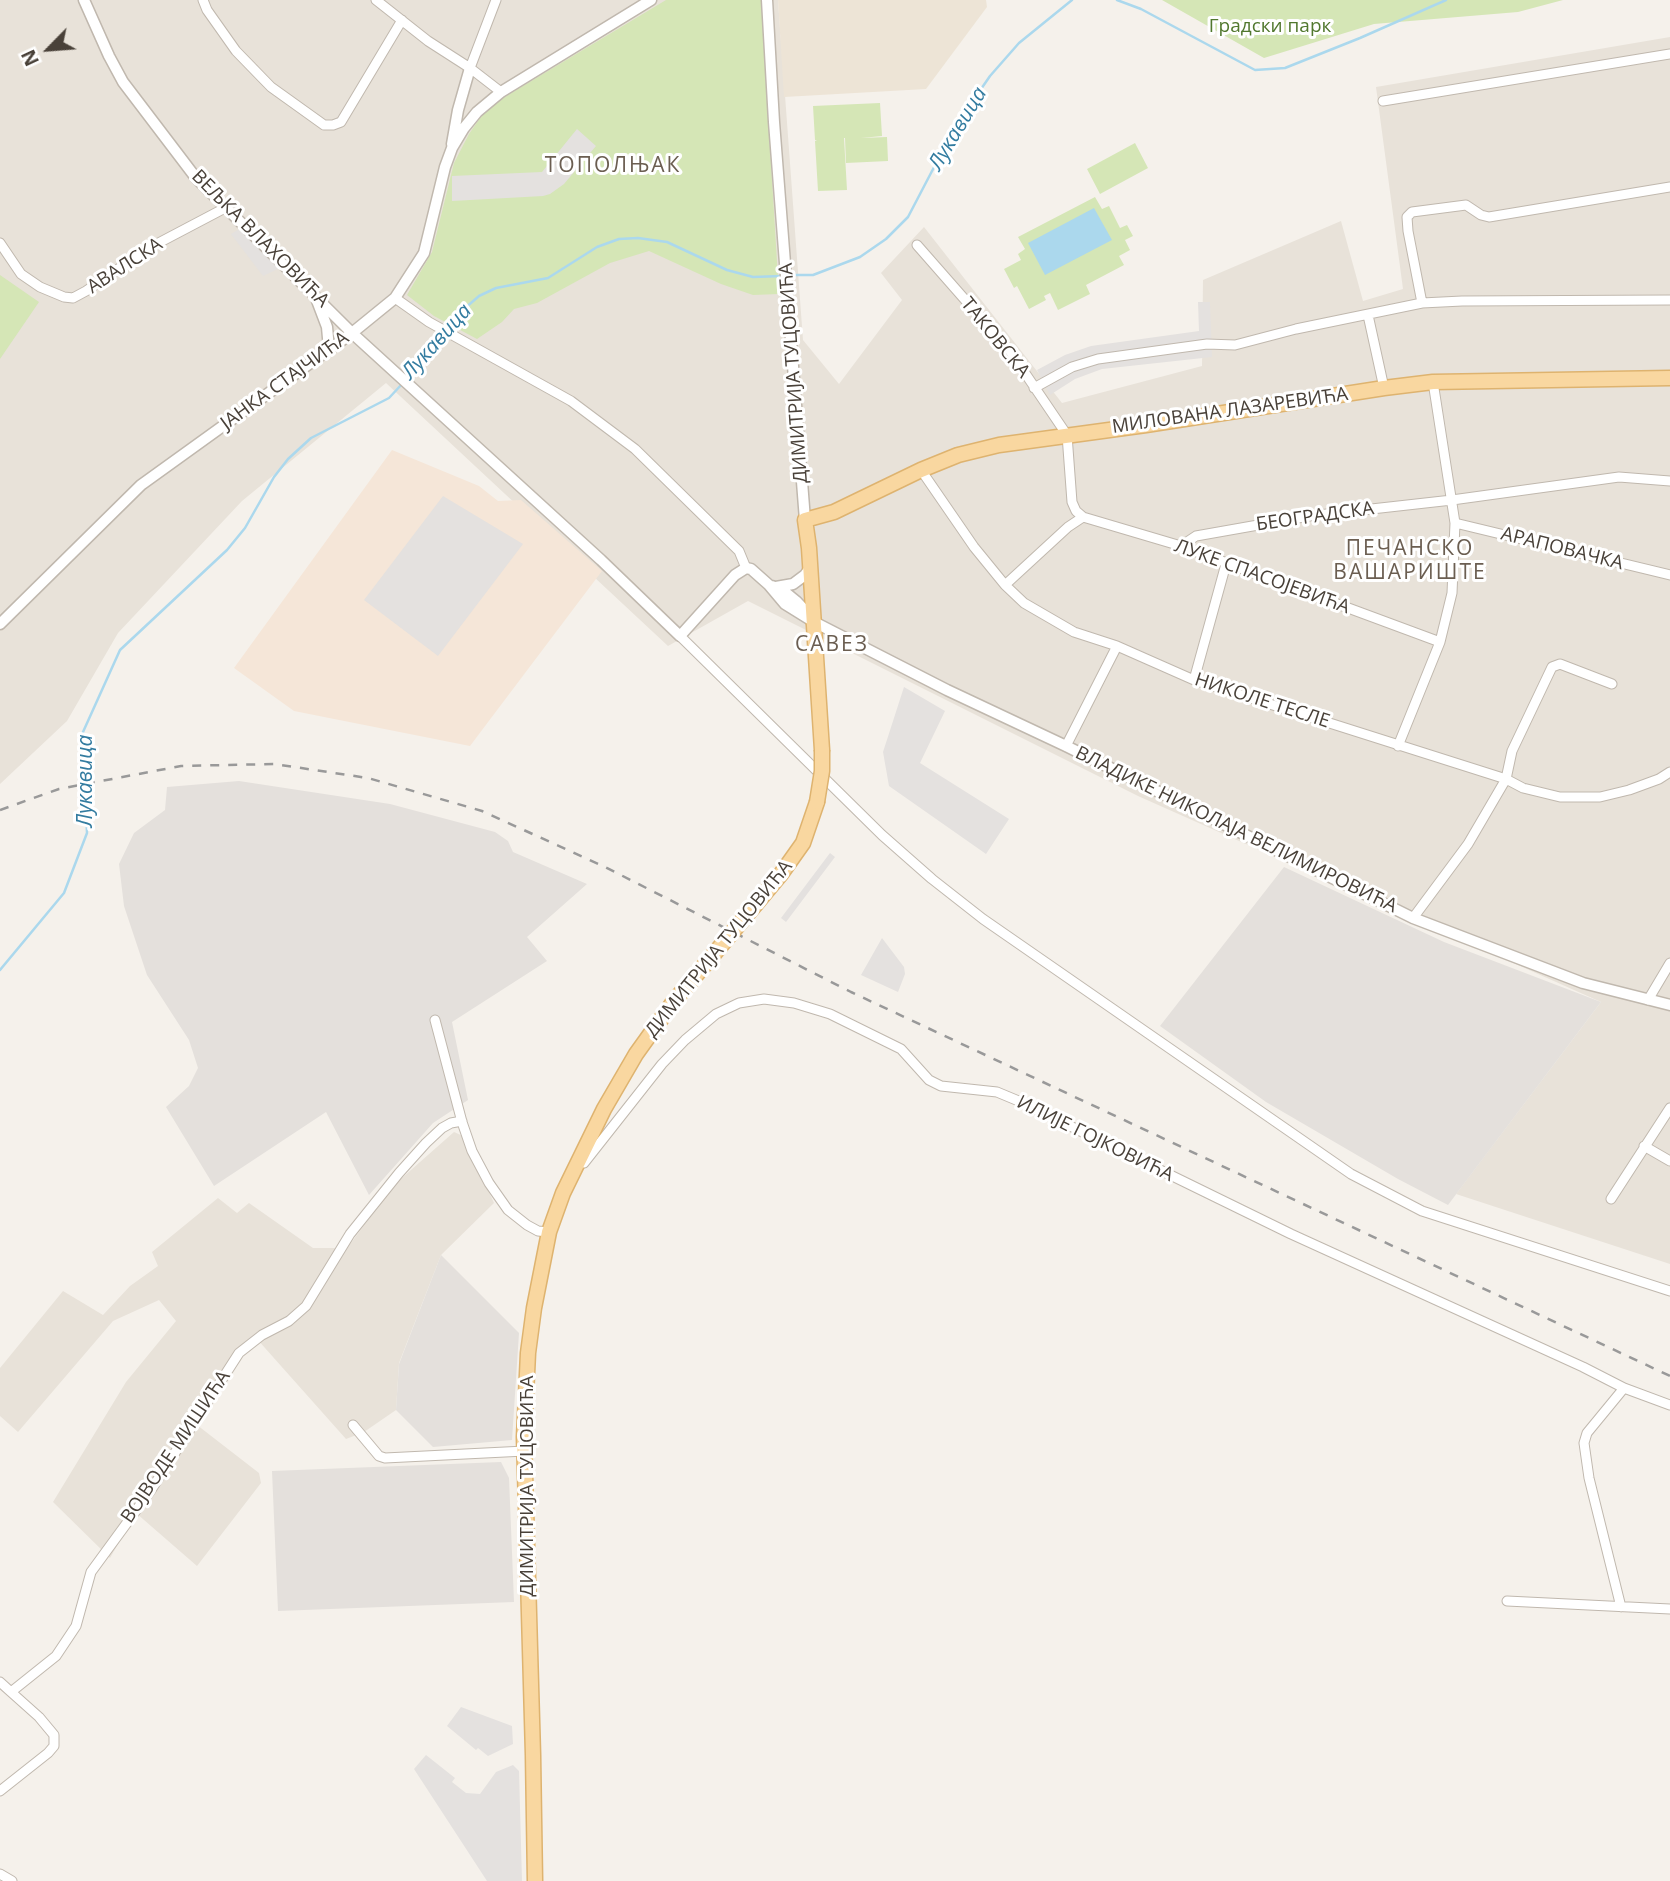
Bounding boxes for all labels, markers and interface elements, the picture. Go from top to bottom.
north arrow [14,14,84,84]
park label: Градски парк [1209,16,1331,38]
text: N [15,45,45,70]
water label: Лукавица [923,83,993,175]
district label: ТОПОЛЊАК [546,153,680,179]
street label: ВЕЉКА ВЛАХОВИЋА [186,165,334,313]
street label: АВАЛСКА [83,233,167,299]
street label: ДИМИТРИЈА ТУЦОВИЋА [775,262,813,484]
street label: ТАКОВСКА [956,293,1034,383]
water label: Лукавица [397,299,477,385]
street label: ЈАНКА СТАЈЧИЋА [217,327,353,435]
street label: МИЛОВАНА ЛАЗАРЕВИЋА [1111,383,1349,439]
street label: БЕОГРАДСКА [1255,497,1375,537]
street label: АРАПОВАЧКА [1499,523,1625,575]
street label: ЛУКЕ СПАСОЈЕВИЋА [1171,535,1353,619]
district label: ПЕЧАНСКО ВАШАРИШТЕ [1334,536,1486,586]
district label: САВЕЗ [796,632,868,658]
street label: НИКОЛЕ ТЕСЛЕ [1192,668,1332,734]
water label: Лукавица [73,735,99,827]
street label: ВЛАДИКЕ НИКОЛАЈА ВЕЛИМИРОВИЋА [1071,742,1401,918]
street label: ДИМИТРИЈА ТУЦОВИЋА [641,856,797,1042]
street label: ИЛИЈЕ ГОЈКОВИЋА [1013,1091,1177,1187]
street label: ВОЈВОДЕ МИШИЋА [116,1366,236,1528]
street label: ДИМИТРИЈА ТУЦОВИЋА [517,1376,539,1596]

